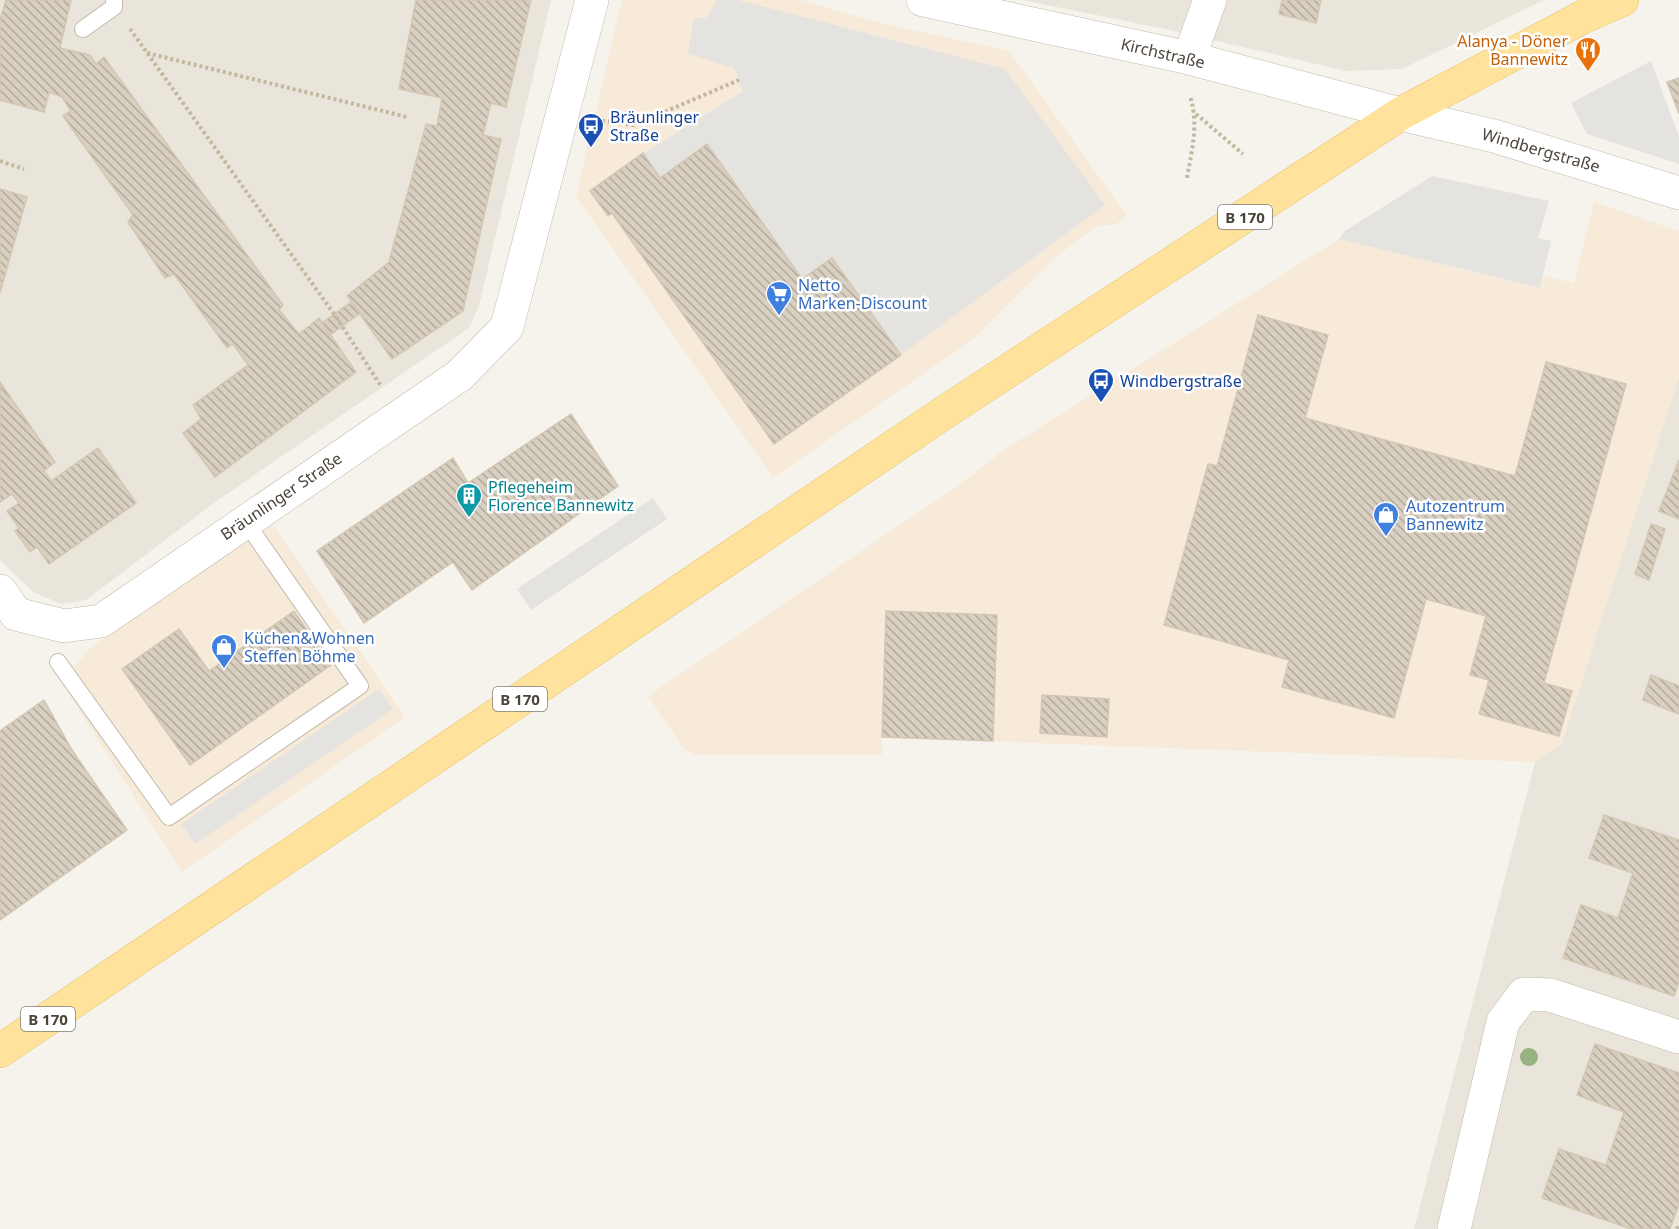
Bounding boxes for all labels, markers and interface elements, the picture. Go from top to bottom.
place label: Alanya - Döner Bannewitz [1457,30,1568,70]
street label: Kirchstraße [1119,33,1207,73]
restaurant icon: Alanya - Döner Bannewitz [1573,35,1603,73]
place label: Bräunlinger Straße [610,106,699,146]
bus stop icon: Bräunlinger Straße [576,111,606,149]
street label: Windbergstraße [1479,123,1603,177]
road number: B 170 [1218,205,1272,229]
place label: Netto Marken-Discount [798,274,927,314]
supermarket icon: Netto Marken-Discount [764,279,794,317]
bus stop icon: Windbergstraße [1086,366,1116,404]
place label: Windbergstraße [1120,370,1242,392]
street label: Bräunlinger Straße [216,447,346,545]
place label: Pflegeheim Florence Bannewitz [488,476,634,516]
building icon: Pflegeheim Florence Bannewitz [454,481,484,519]
place label: Autozentrum Bannewitz [1406,495,1505,535]
shop icon: Autozentrum Bannewitz [1371,500,1401,538]
place label: Küchen&Wohnen Steffen Böhme [244,627,375,667]
shop icon: Küchen&Wohnen Steffen Böhme [209,632,239,670]
road number: B 170 [493,687,547,711]
road number: B 170 [21,1007,75,1031]

